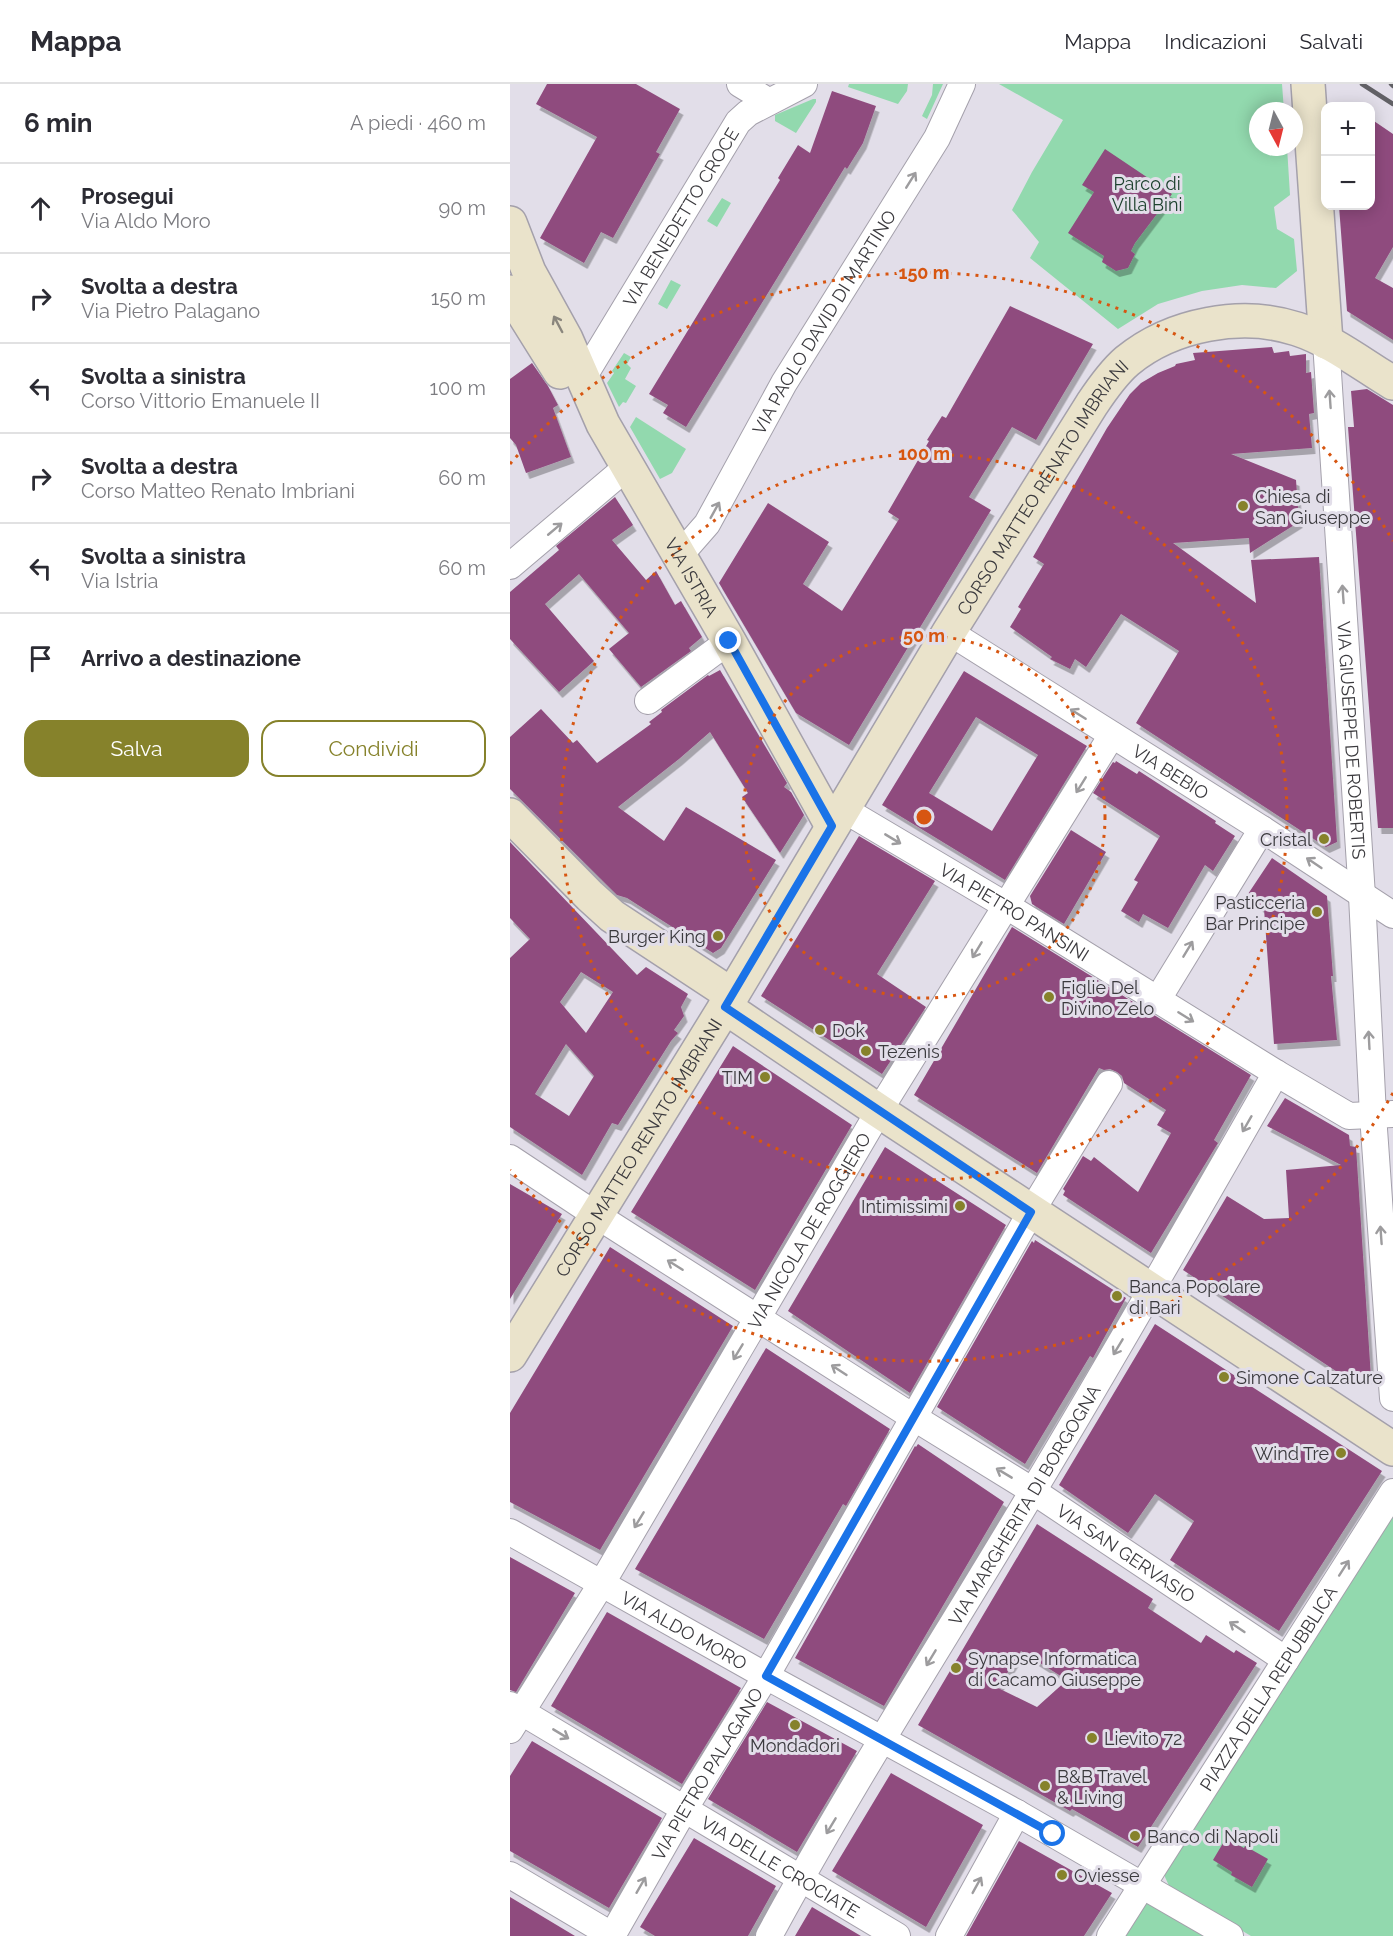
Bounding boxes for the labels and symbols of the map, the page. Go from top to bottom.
north arrow [1249,102,1303,156]
street label: VIA BENEDETTO CROCE [618,124,743,310]
one-way arrow [905,172,917,189]
park label: Parco di Villa Bini [1112,173,1182,215]
street label: VIA PAOLO DAVID DI MARTINO [748,206,900,438]
text: 150 m [899,262,950,283]
one-way arrow [552,316,564,333]
street label: CORSO MATTEO RENATO IMBRIANI [952,355,1132,619]
one-way arrow [1324,390,1335,410]
text: 100 m [898,443,950,464]
place label: Chiesa di San Giuseppe [1255,486,1371,528]
marker: Chiesa di San Giuseppe [1236,499,1250,513]
one-way arrow [710,501,721,519]
one-way arrow [547,522,563,535]
street label: VIA ISTRIA [661,534,723,620]
one-way arrow [1337,584,1348,604]
street label: VIA GIUSEPPE DE ROBERTIS [1334,620,1370,860]
text: 50 m [903,625,945,646]
route end [715,627,741,653]
one-way arrow [1070,707,1087,719]
street label: VIA BEBIO [1129,740,1213,803]
one-way arrow [1074,776,1087,793]
centre of rings [914,807,934,827]
place label: Cristal [1260,829,1312,850]
marker: Cristal [1317,832,1331,846]
one-way arrow [884,833,901,845]
one-way arrow [1306,857,1322,869]
street label: VIA PIETRO PANSINI [936,858,1093,965]
place label: Pasticceria Bar Principe [1205,892,1305,934]
marker: Pasticceria Bar Principe [1310,905,1324,919]
place label: Burger King [608,926,706,947]
marker: Burger King [711,929,725,943]
one-way arrow [971,941,983,958]
one-way arrow [1183,941,1195,958]
place label: Figlie Del Divino Zelo [1061,977,1155,1019]
marker: Figlie Del Divino Zelo [1042,990,1056,1004]
one-way arrow [1177,1011,1194,1023]
street label: CORSO MATTEO RENATO IMBRIANI [551,1015,726,1280]
place label: Dok [832,1020,866,1041]
marker: Dok [813,1023,827,1037]
one-way arrow [1364,1031,1375,1051]
place label: Tezenis [878,1041,940,1062]
marker: Tezenis [859,1044,873,1058]
place label: TIM [722,1067,753,1088]
marker: TIM [758,1070,772,1084]
one-way arrow [1240,1115,1252,1132]
street label: VIA NICOLA DE ROGGIERO [743,1129,875,1333]
place label: Intimissimi [861,1196,948,1217]
marker: Intimissimi [953,1199,967,1213]
one-way arrow [1376,1225,1387,1245]
one-way arrow [667,1259,684,1271]
place label: Banca Popolare di Bari [1129,1276,1261,1318]
marker: Banca Popolare di Bari [1110,1289,1124,1303]
one-way arrow [1112,1338,1124,1355]
one-way arrow [732,1343,744,1360]
one-way arrow [831,1363,848,1375]
place label: Simone Calzature [1236,1367,1383,1388]
marker: Simone Calzature [1217,1370,1231,1384]
street label: VIA MARGHERITA DI BORGOGNA [944,1381,1104,1629]
place label: Wind Tre [1255,1443,1329,1464]
marker: Wind Tre [1334,1446,1348,1460]
one-way arrow [996,1467,1013,1480]
street label: VIA SAN GERVASIO [1053,1500,1199,1607]
one-way arrow [633,1511,645,1528]
one-way arrow [1339,1560,1351,1577]
street label: PIAZZA DELLA REPUBBLICA [1195,1582,1341,1794]
street label: VIA ALDO MORO [618,1586,751,1674]
one-way arrow [1229,1621,1246,1633]
place label: Synapse Informatica di Cacamo Giuseppe [968,1648,1141,1690]
one-way arrow [925,1649,937,1666]
marker: Synapse Informatica di Cacamo Giuseppe [949,1661,963,1675]
street label: VIA PIETRO PALAGANO [647,1684,767,1864]
marker: Mondadori [788,1718,802,1732]
one-way arrow [552,1728,569,1740]
place label: Lievito 72 [1104,1728,1182,1749]
marker: Lievito 72 [1085,1731,1099,1745]
place label: Mondadori [750,1735,840,1756]
place label: B&B Travel & Living [1057,1766,1147,1808]
marker: B&B Travel & Living [1038,1779,1052,1793]
street label: VIA DELLE CROCIATE [698,1811,863,1922]
one-way arrow [825,1817,837,1834]
route start [1039,1820,1065,1846]
place label: Banco di Napoli [1147,1826,1278,1847]
marker: Banco di Napoli [1128,1829,1142,1843]
place label: Oviesse [1074,1865,1140,1886]
marker: Oviesse [1055,1868,1069,1882]
one-way arrow [636,1877,648,1894]
one-way arrow [971,1877,983,1894]

